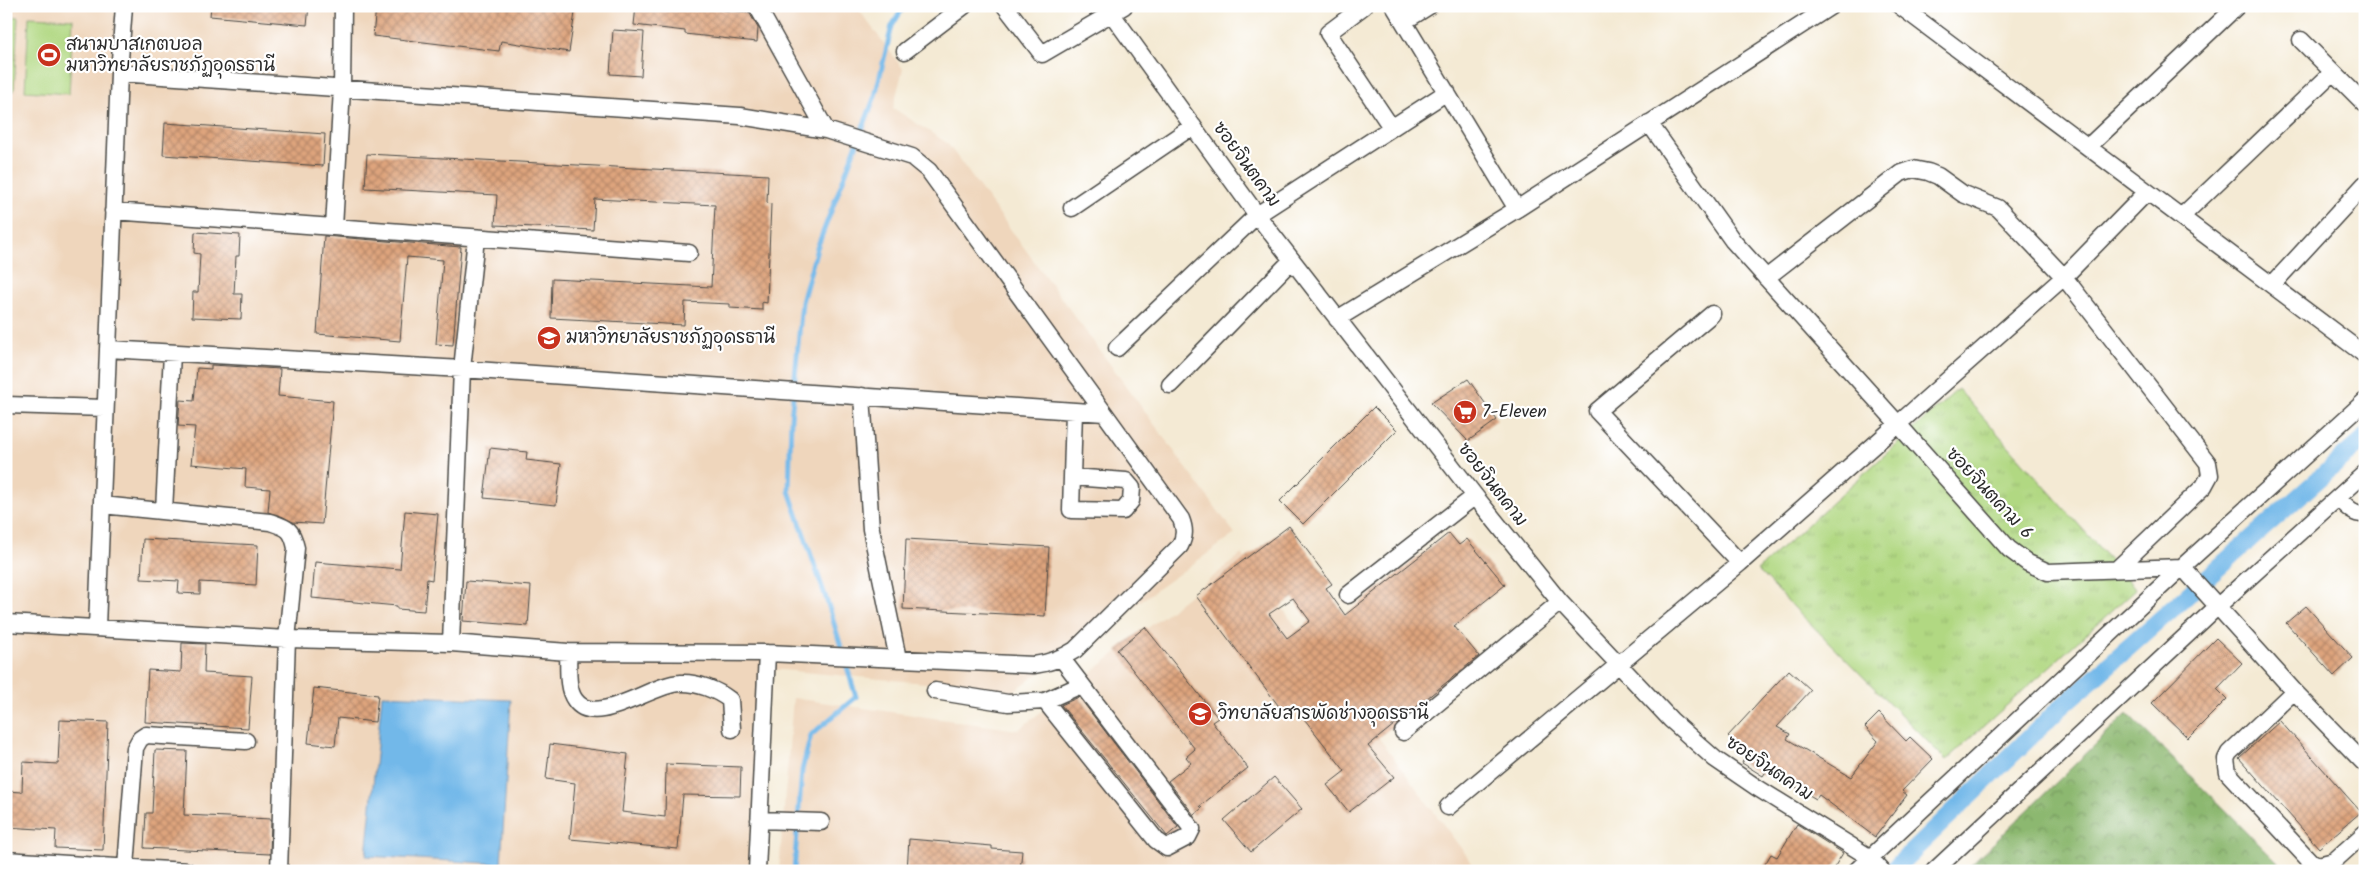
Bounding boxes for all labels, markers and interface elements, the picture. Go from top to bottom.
place label: สนามบาสเกตบอล มหาวิทยาลัยราชภัฏอุดรธานี [66,31,275,81]
sports icon: สนามบาสเกตบอล มหาวิทยาลัยราชภัฏอุดรธานี [36,42,62,68]
street label: ซอยจินตคาม [1205,116,1287,214]
place label: มหาวิทยาลัยราชภัฏอุดรธานี [566,324,775,353]
school or university icon: มหาวิทยาลัยราชภัฏอุดรธานี [536,325,562,351]
place label: 7-Eleven [1482,398,1547,427]
supermarket icon: 7-Eleven [1452,399,1478,425]
street label: ซอยจินตคาม [1450,437,1534,533]
street label: ซอยจินตคาม 6 [1938,441,2040,547]
place label: วิทยาลัยสารพัดช่างอุดรธานี [1218,700,1429,729]
school or university icon: วิทยาลัยสารพัดช่างอุดรธานี [1187,701,1213,727]
street label: ซอยจินตคาม [1719,729,1819,809]

